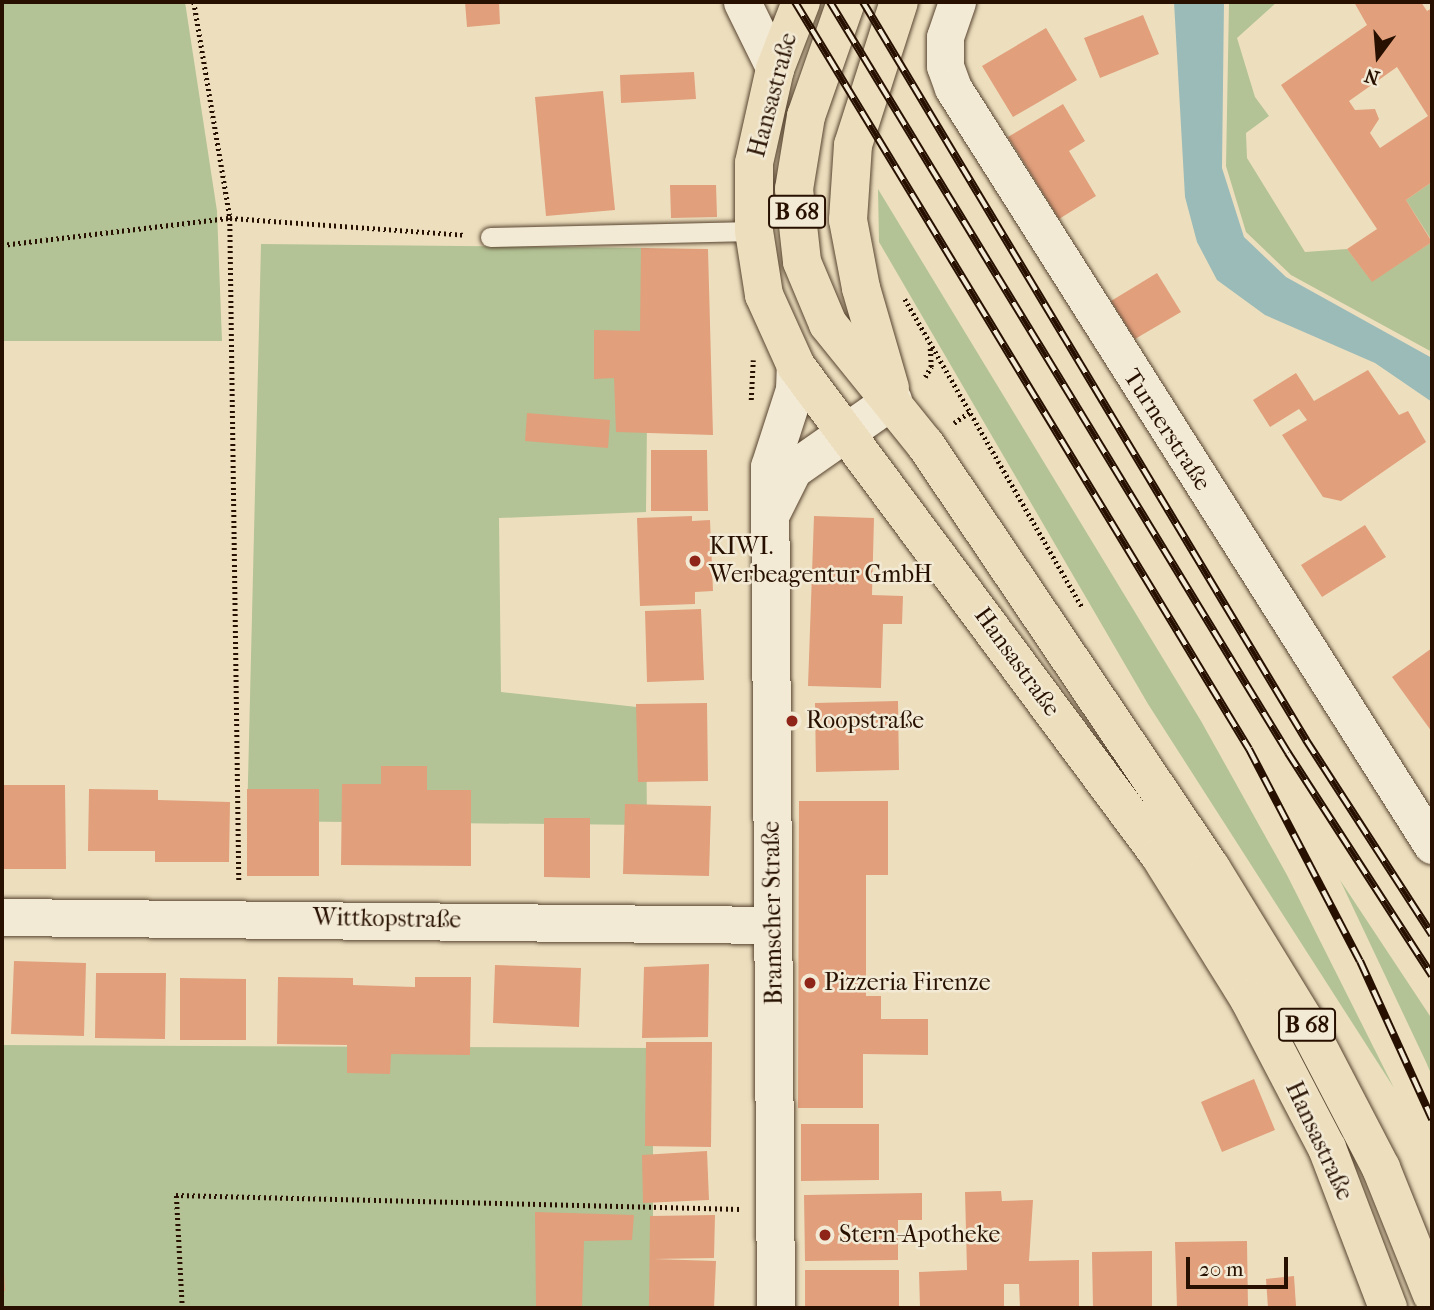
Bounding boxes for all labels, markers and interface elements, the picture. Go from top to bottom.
north arrow [1343,21,1413,91]
street label: Hansastraße [743,30,803,160]
text: N [1362,64,1382,89]
road number: B 68 [767,192,827,232]
street label: Turnerstraße [1117,364,1217,496]
place label: KIWI. Werbeagentur GmbH [709,533,933,589]
marker: KIWI. Werbeagentur GmbH [687,553,703,569]
street label: Hansastraße [968,602,1066,722]
place label: Roopstraße [806,707,924,735]
marker: Roopstraße [784,713,800,729]
street label: Bramscher Straße [757,821,789,1005]
street label: Wittkopstraße [313,903,461,935]
place label: Pizzeria Firenze [824,969,991,997]
marker: Pizzeria Firenze [802,975,818,991]
road number: B 68 [1277,1006,1337,1044]
street label: Hansastraße [1279,1077,1359,1205]
place label: Stern-Apotheke [839,1221,1000,1249]
marker: Stern-Apotheke [817,1227,833,1243]
scale bar [1189,1244,1290,1288]
text: 20 m [1199,1257,1243,1281]

